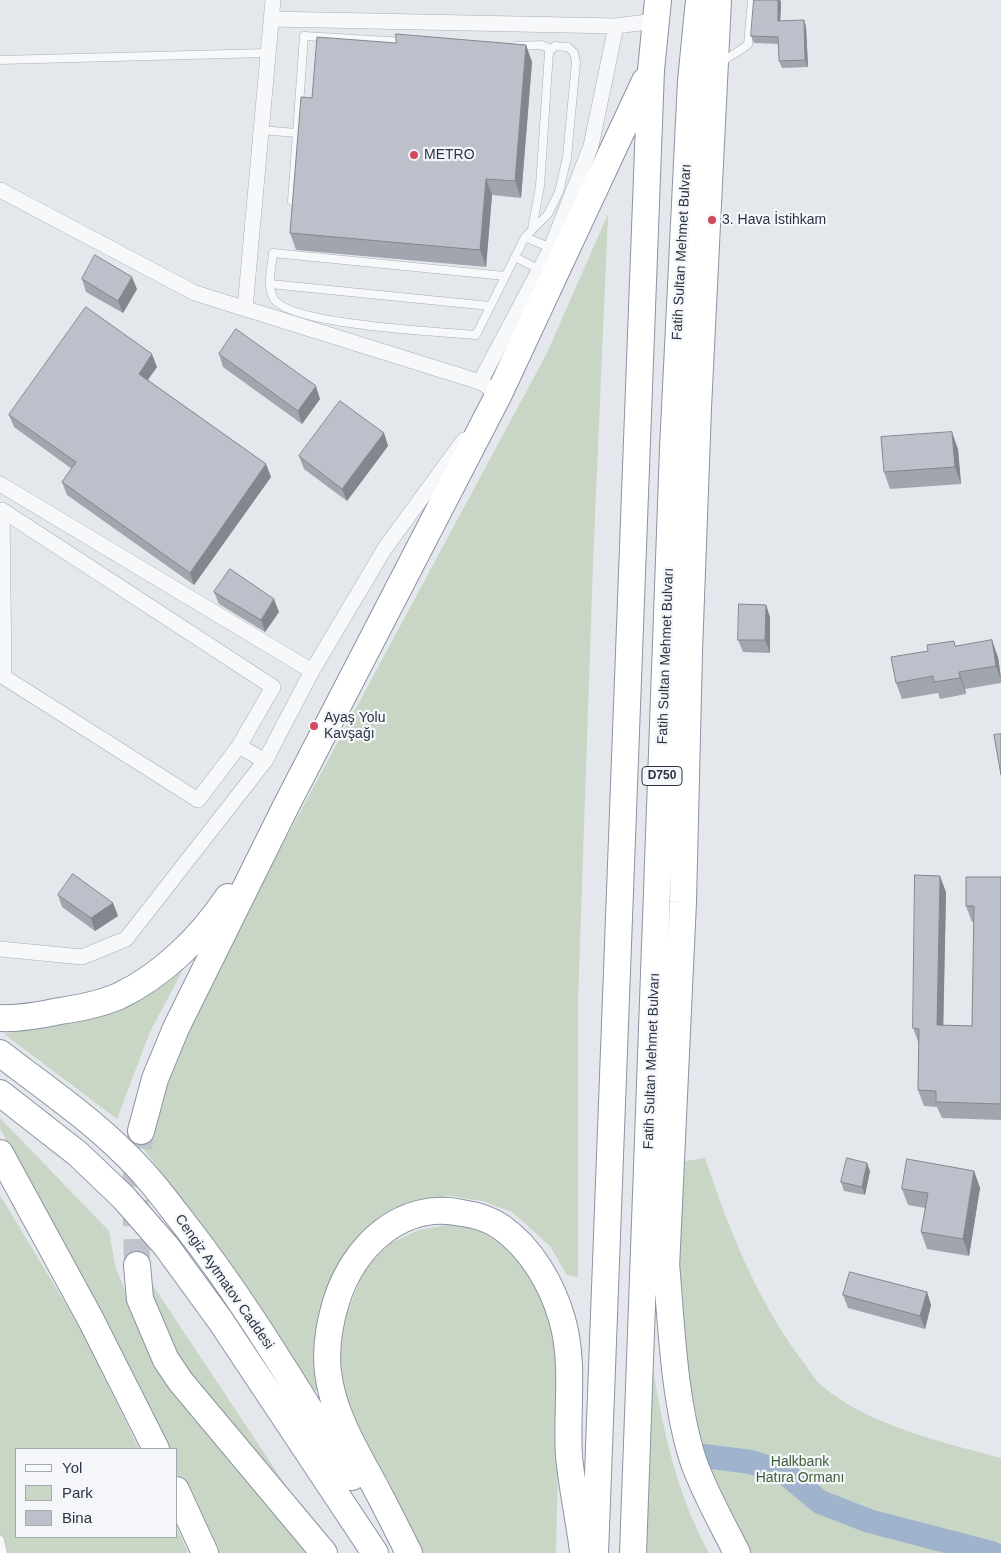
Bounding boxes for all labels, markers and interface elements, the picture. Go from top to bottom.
place label: METRO [424,147,475,163]
marker: METRO [408,149,420,161]
street label: Fatih Sultan Mehmet Bulvarı [669,163,695,341]
place label: 3. Hava İstihkam [722,212,826,228]
marker: 3. Hava İstihkam [706,214,718,226]
street label: Fatih Sultan Mehmet Bulvarı [655,567,677,745]
place label: Ayaş Yolu Kavşağı [324,710,385,742]
marker: Ayaş Yolu Kavşağı [308,720,320,732]
road number: D750 [642,766,682,786]
street label: Fatih Sultan Mehmet Bulvarı [641,972,663,1150]
street label: Cengiz Aytmatov Caddesi [171,1211,277,1353]
legend [15,1448,178,1538]
park label: Halkbank Hatıra Ormanı [756,1454,844,1486]
text: Yol [62,1459,82,1476]
text: Park [62,1484,93,1501]
text: Bina [62,1509,92,1526]

